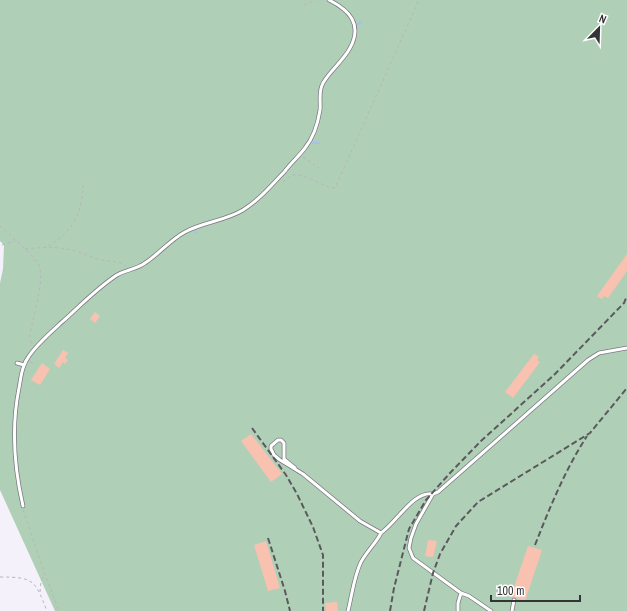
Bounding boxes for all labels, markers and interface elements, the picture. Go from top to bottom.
north arrow [579,8,619,48]
text: N [597,11,609,27]
scale bar [491,577,580,603]
text: 100 m [497,583,524,599]

